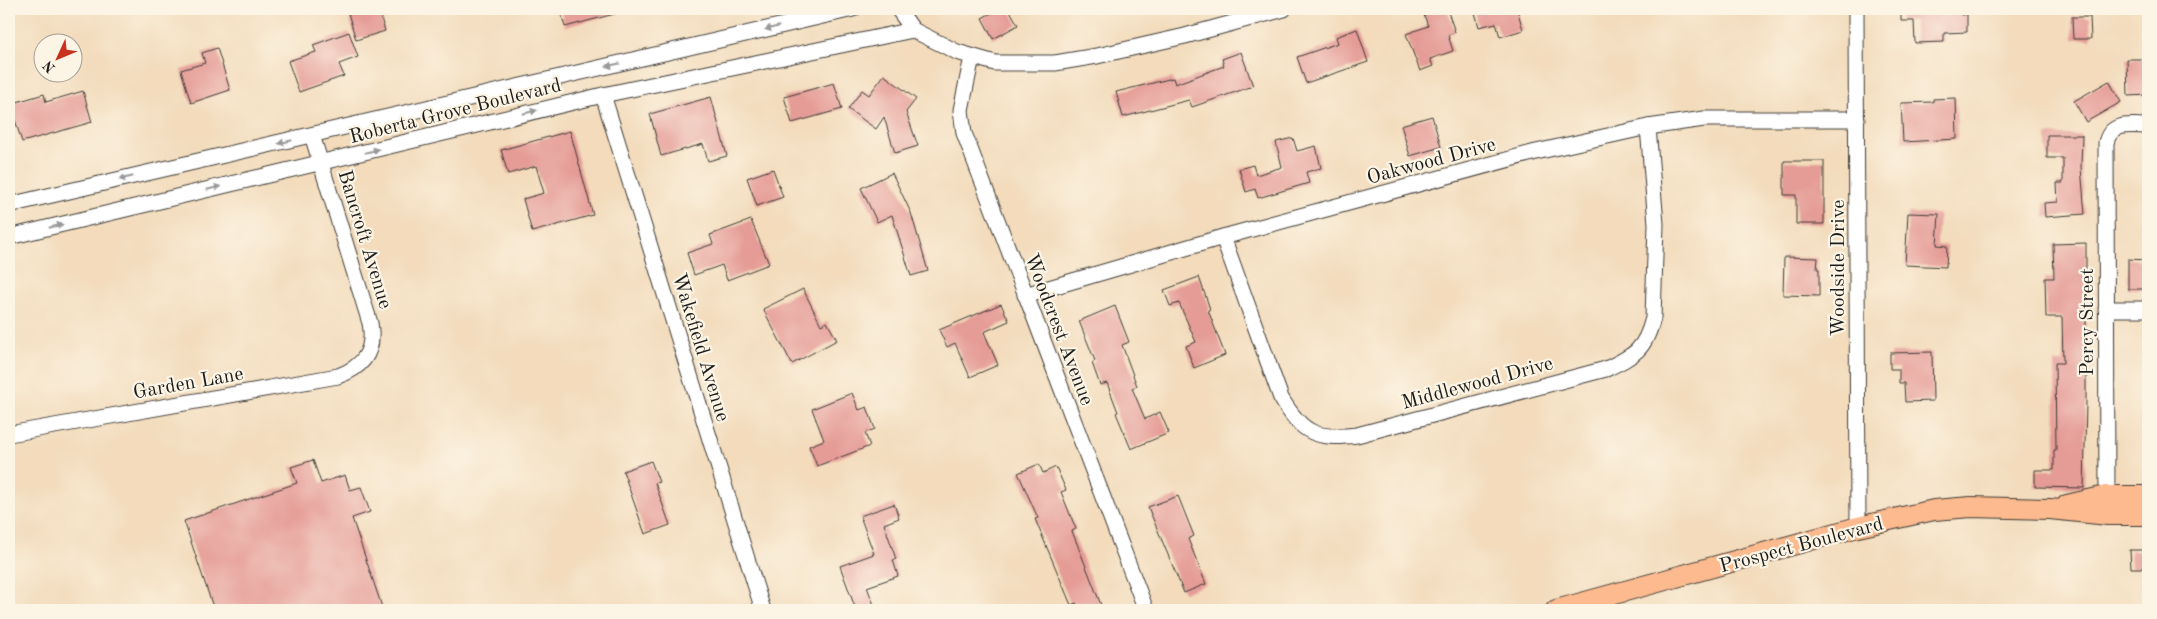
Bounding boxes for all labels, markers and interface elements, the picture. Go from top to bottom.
one-way arrow [764,24,779,32]
north arrow [32,32,82,82]
text: N [40,57,58,75]
one-way arrow [606,61,621,69]
street label: Roberta Grove Boulevard [347,76,564,148]
one-way arrow [523,108,538,116]
street label: Oakwood Drive [1365,135,1498,189]
one-way arrow [277,138,292,146]
one-way arrow [365,147,380,155]
street label: Bancroft Avenue [333,168,395,311]
one-way arrow [119,174,134,182]
one-way arrow [207,184,222,192]
street label: Woodside Drive [1829,199,1849,337]
one-way arrow [49,222,64,230]
street label: Woodcrest Avenue [1020,251,1096,408]
street label: Percy Street [2078,268,2098,376]
street label: Wakefield Avenue [668,271,732,424]
street label: Middlewood Drive [1400,354,1556,414]
street label: Garden Lane [132,364,245,404]
street label: Prospect Boulevard [1717,514,1886,577]

